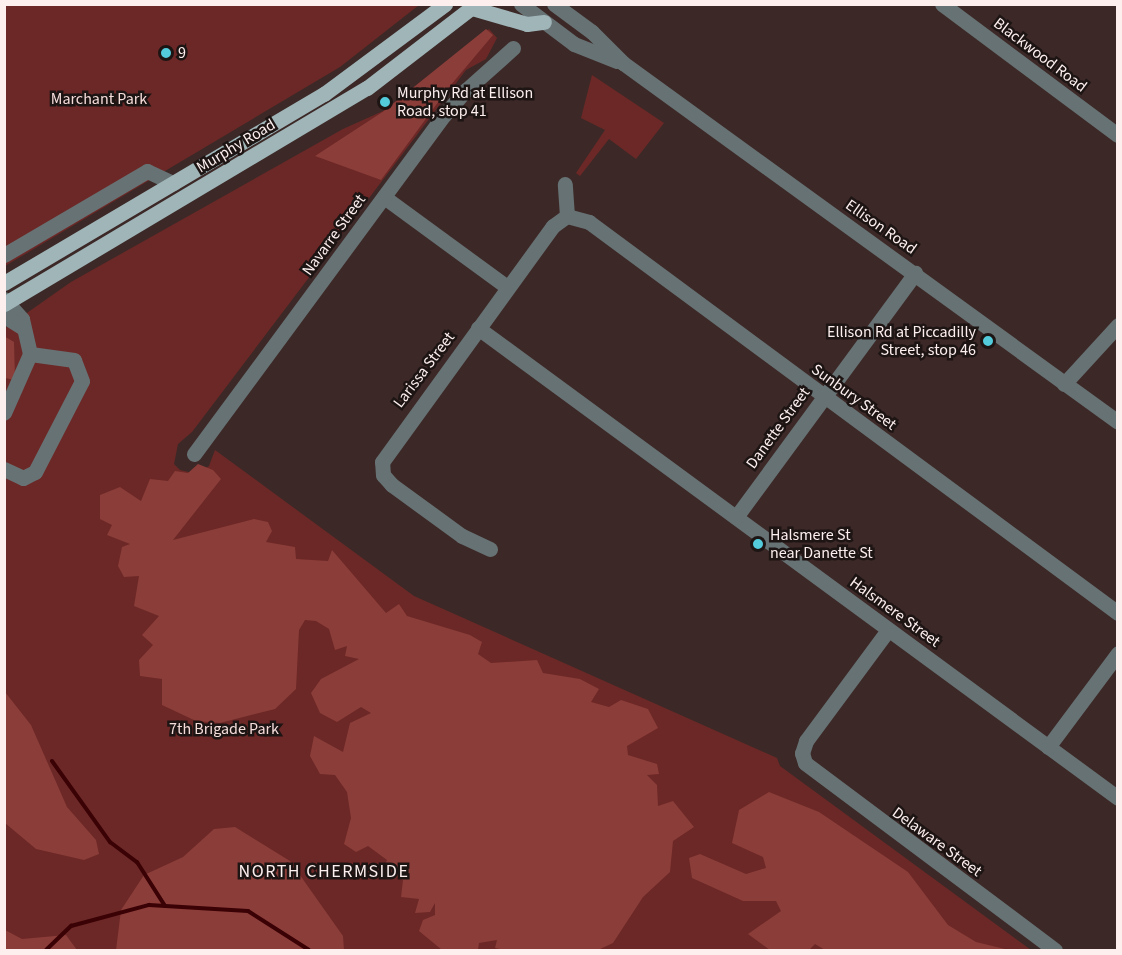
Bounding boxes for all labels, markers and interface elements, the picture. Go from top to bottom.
street label: Blackwood Road [990,14,1090,96]
place label: 9 [178,43,186,63]
marker: 9 [159,46,173,60]
place label: Murphy Rd at Ellison Road, stop 41 [397,83,533,121]
park label: Marchant Park [51,89,147,109]
marker: Murphy Rd at Ellison Road, stop 41 [378,95,392,109]
street label: Murphy Road [193,115,279,177]
street label: Navarre Street [298,191,370,279]
street label: Ellison Road [842,196,920,258]
place label: Ellison Rd at Piccadilly Street, stop 46 [827,322,976,360]
street label: Larissa Street [389,328,459,412]
marker: Ellison Rd at Piccadilly Street, stop 46 [981,334,995,348]
street label: Sunbury Street [808,360,900,434]
street label: Danette Street [742,384,814,472]
place label: Halsmere St near Danette St [770,525,873,563]
marker: Halsmere St near Danette St [751,537,765,551]
street label: Halsmere Street [846,573,944,651]
park label: 7th Brigade Park [169,719,279,739]
street label: Delaware Street [889,803,985,881]
district label: NORTH CHERMSIDE [239,861,409,883]

